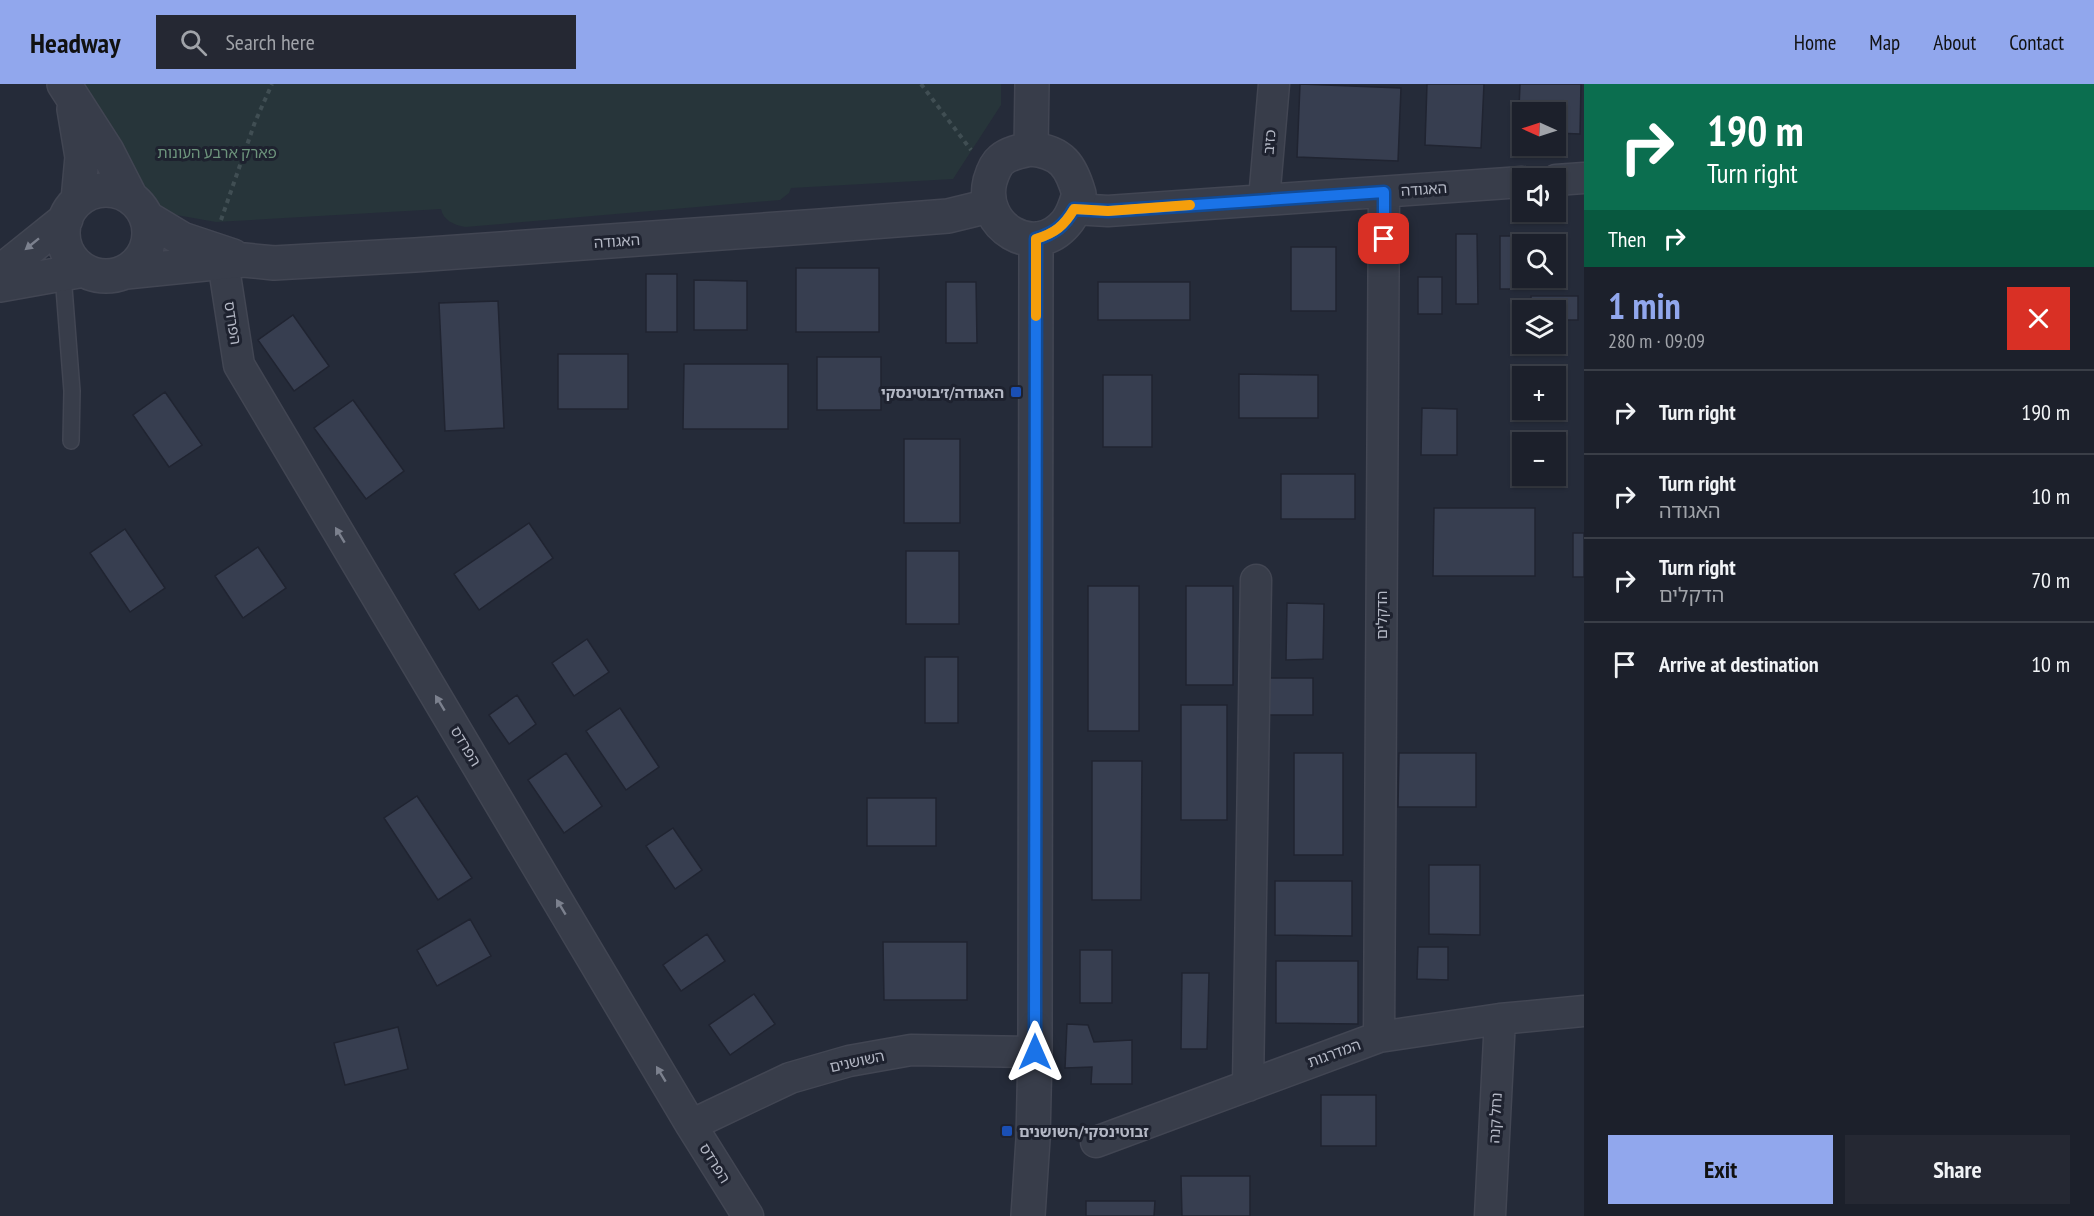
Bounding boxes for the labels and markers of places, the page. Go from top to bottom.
pin [1358,213,1409,264]
place label: האגודה/ז׳בוטינסקי [881,383,1004,402]
marker: האגודה/ז׳בוטינסקי [1009,385,1023,399]
place label: זבוטינסקי/השושנים [1019,1122,1149,1141]
marker: זבוטינסקי/השושנים [1000,1124,1014,1138]

